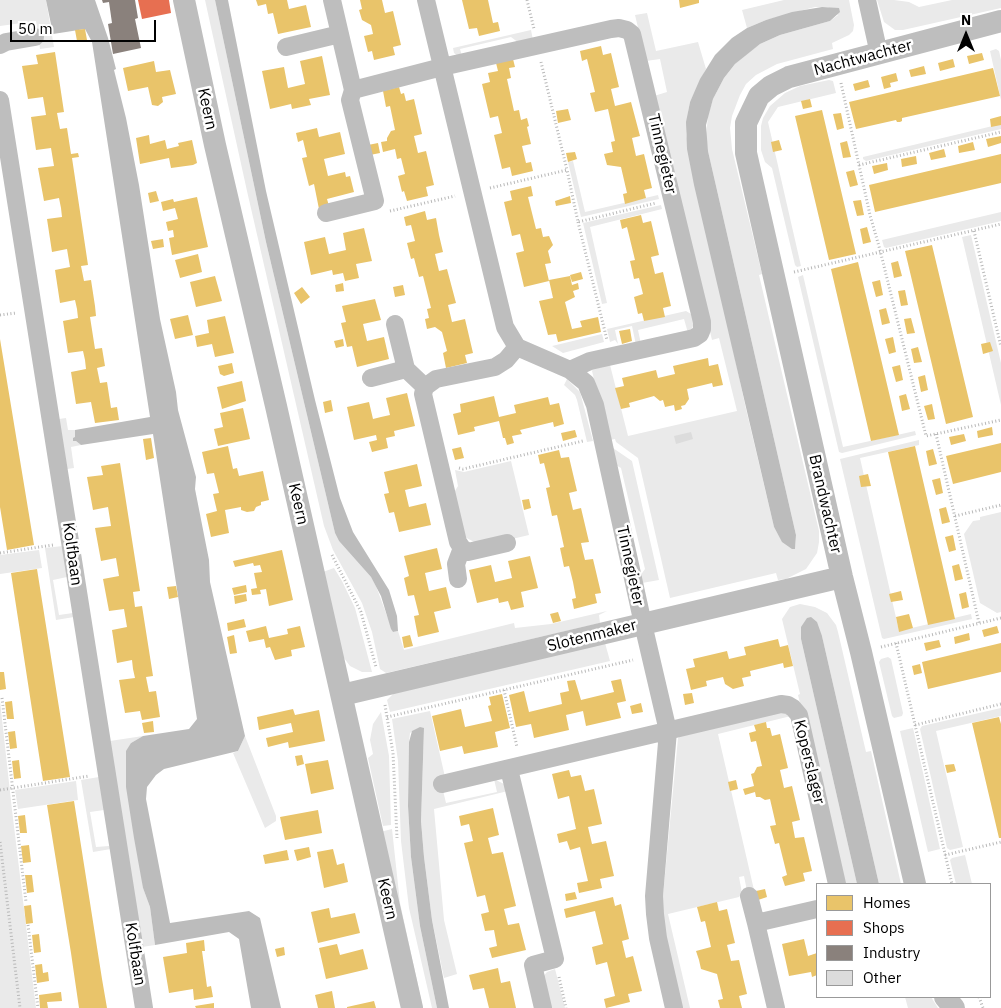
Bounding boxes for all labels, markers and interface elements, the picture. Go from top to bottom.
scale bar [12,10,159,42]
north arrow [941,10,991,60]
text: N [961,11,971,29]
text: 50 m [18,19,53,38]
street label: Nachtwachter [812,36,914,80]
street label: Keern [193,86,221,132]
street label: Tinnegieter [643,112,681,196]
street label: Brandwachter [804,453,846,555]
street label: Keern [284,481,312,527]
street label: Kolfbaan [58,521,86,587]
street label: Tinnegieter [612,524,648,608]
street label: Slotenmaker [545,616,639,656]
street label: Koperslager [789,718,829,806]
street label: Keern [373,876,401,922]
legend [816,883,991,998]
text: Homes [863,893,911,912]
text: Shops [863,918,905,937]
street label: Kolfbaan [121,921,149,987]
text: Industry [863,943,920,962]
text: Other [863,968,901,987]

